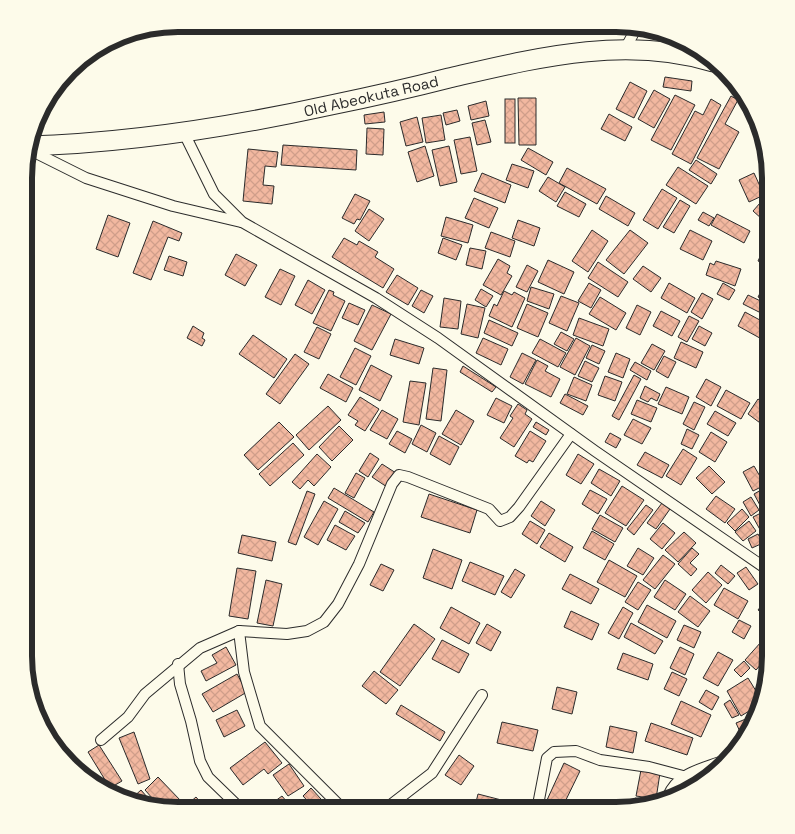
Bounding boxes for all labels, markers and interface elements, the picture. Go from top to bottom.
street label: Old Abeokuta Road [302,71,440,121]

